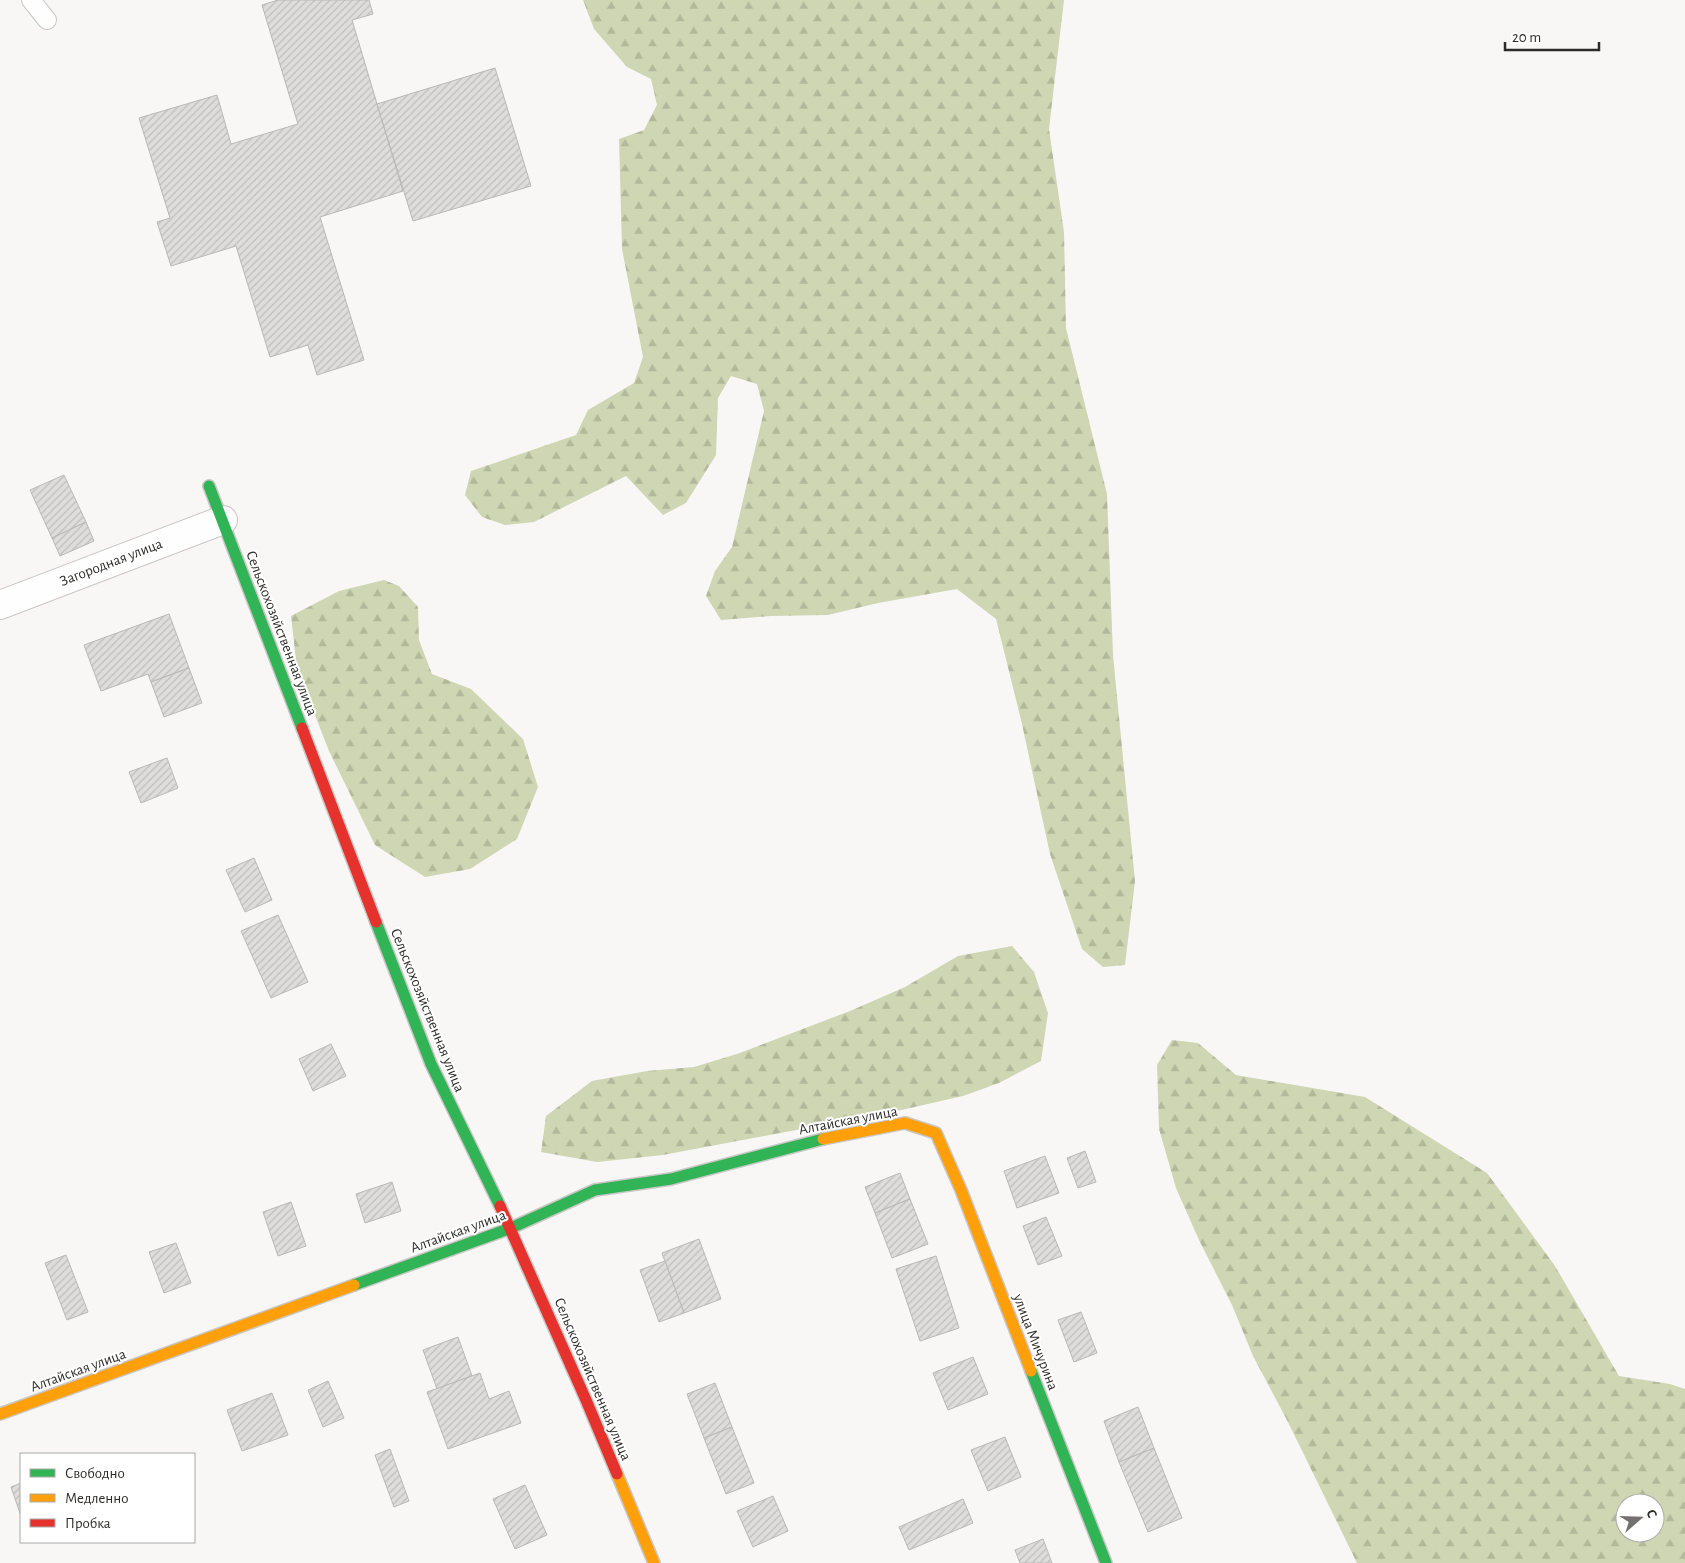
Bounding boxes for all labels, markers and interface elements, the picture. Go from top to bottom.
scale bar [1505,20,1599,52]
text: 20 m [1512,30,1541,45]
street label: Загородная улица [58,536,165,589]
street label: Сельскохозяйственная улица [243,549,320,718]
street label: Сельскохозяйственная улица [388,926,467,1094]
street label: Алтайская улица [797,1104,899,1137]
street label: Алтайская улица [408,1207,508,1256]
street label: улица Мичурина [1010,1291,1061,1392]
street label: Сельскохозяйственная улица [551,1296,634,1463]
street label: Алтайская улица [28,1346,128,1395]
legend [20,1453,195,1543]
text: Свободно [65,1466,125,1481]
text: Медленно [65,1491,129,1506]
north arrow [1615,1493,1665,1543]
text: С [1643,1508,1659,1520]
text: Пробка [65,1516,111,1531]

